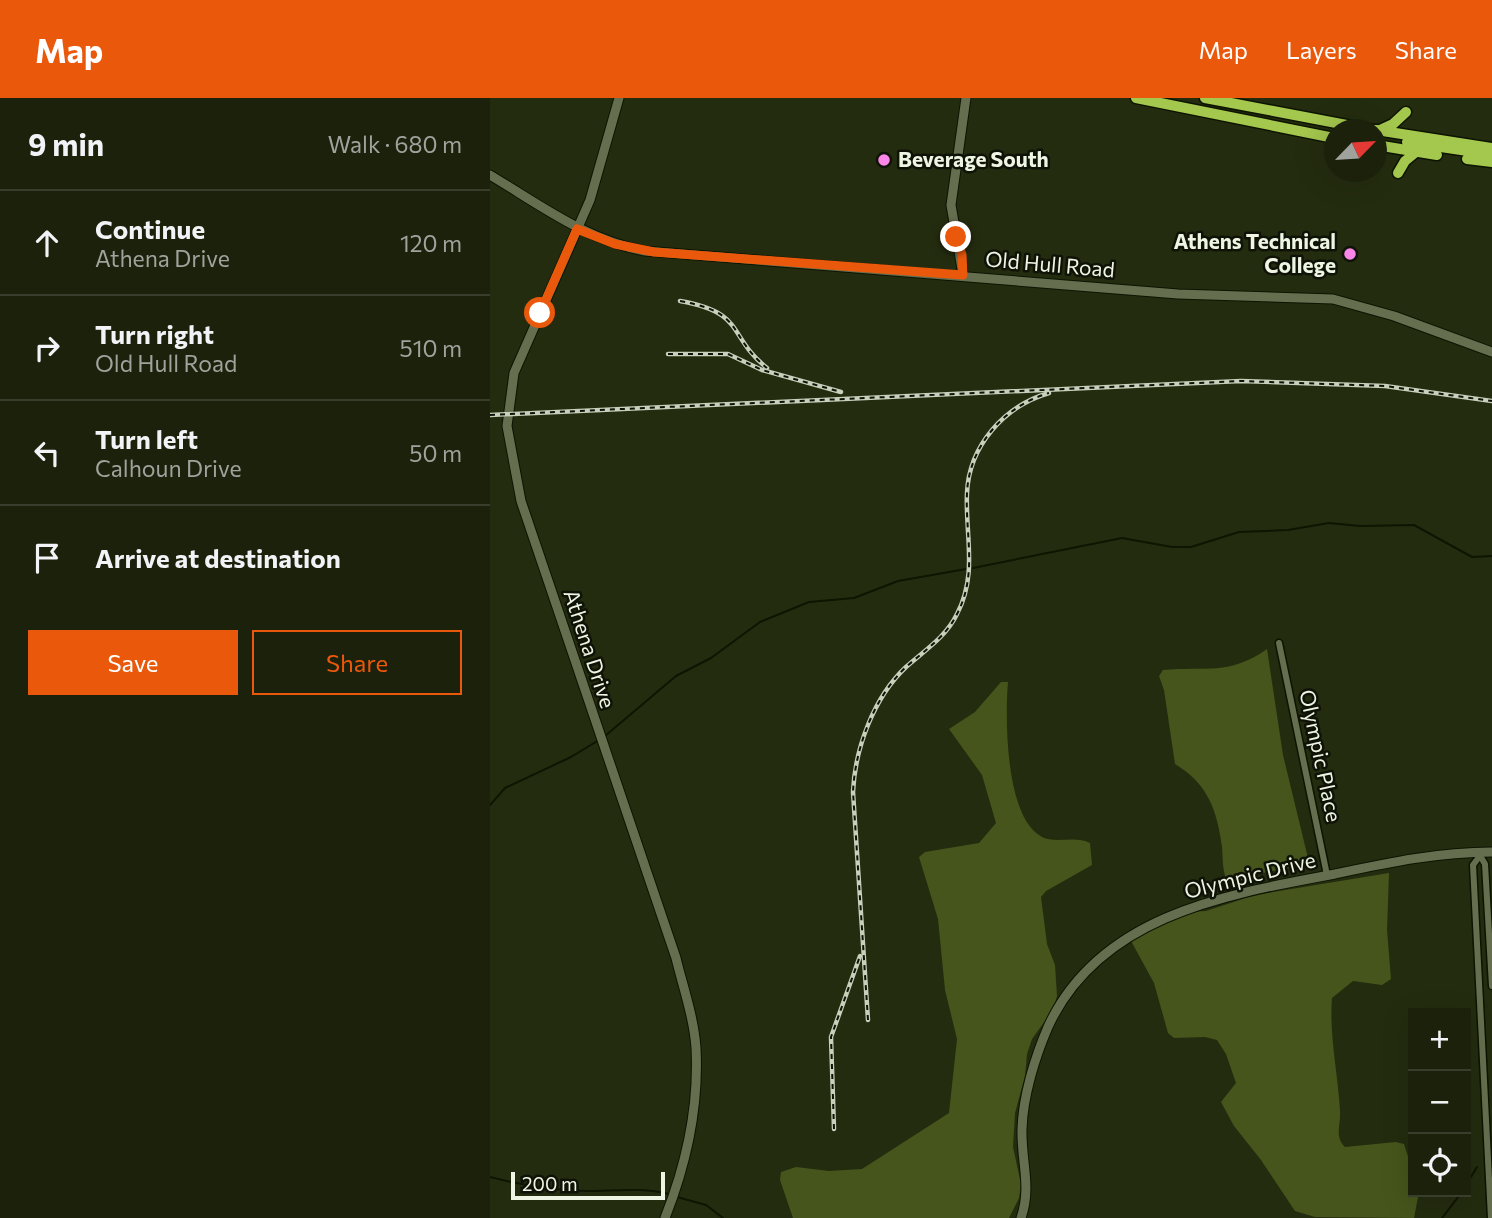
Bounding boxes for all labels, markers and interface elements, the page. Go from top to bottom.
text: Map [35,29,103,70]
text: Map [1199,35,1248,64]
text: Layers [1286,35,1357,64]
text: Share [1395,35,1457,64]
north arrow [1324,119,1387,182]
text: 9 min [28,125,104,162]
text: Walk · 680 m [328,130,462,158]
place label: Beverage South [898,146,1049,171]
marker: Beverage South [876,152,892,168]
text: Continue [95,213,205,244]
route end [940,221,971,252]
icon: ahead [28,224,66,262]
place label: Athens Technical College [1173,228,1336,277]
text: 120 m [400,229,462,257]
text: Athena Drive [95,244,230,272]
street label: Old Hull Road [984,245,1116,282]
marker: Athens Technical College [1342,246,1358,262]
route start [524,297,555,328]
text: Turn right [95,318,214,349]
icon: right [28,329,66,367]
text: 510 m [399,334,462,362]
text: Old Hull Road [95,349,237,377]
text: Turn left [95,423,198,454]
icon: left [28,434,66,472]
text: 50 m [409,439,462,467]
text: Calhoun Drive [95,454,242,482]
icon: arrive [28,539,66,577]
text: Arrive at destination [95,542,341,573]
street label: Athena Drive [560,586,621,711]
button: Save [28,630,238,695]
button: Share [252,630,462,695]
street label: Olympic Place [1295,687,1348,824]
street label: Olympic Drive [1181,846,1318,903]
map controls [1408,1008,1471,1197]
button: + [1408,1008,1471,1071]
button: − [1408,1071,1471,1134]
button: locate [1408,1134,1471,1197]
scale bar [511,1169,665,1201]
text: 200 m [522,1172,578,1195]

